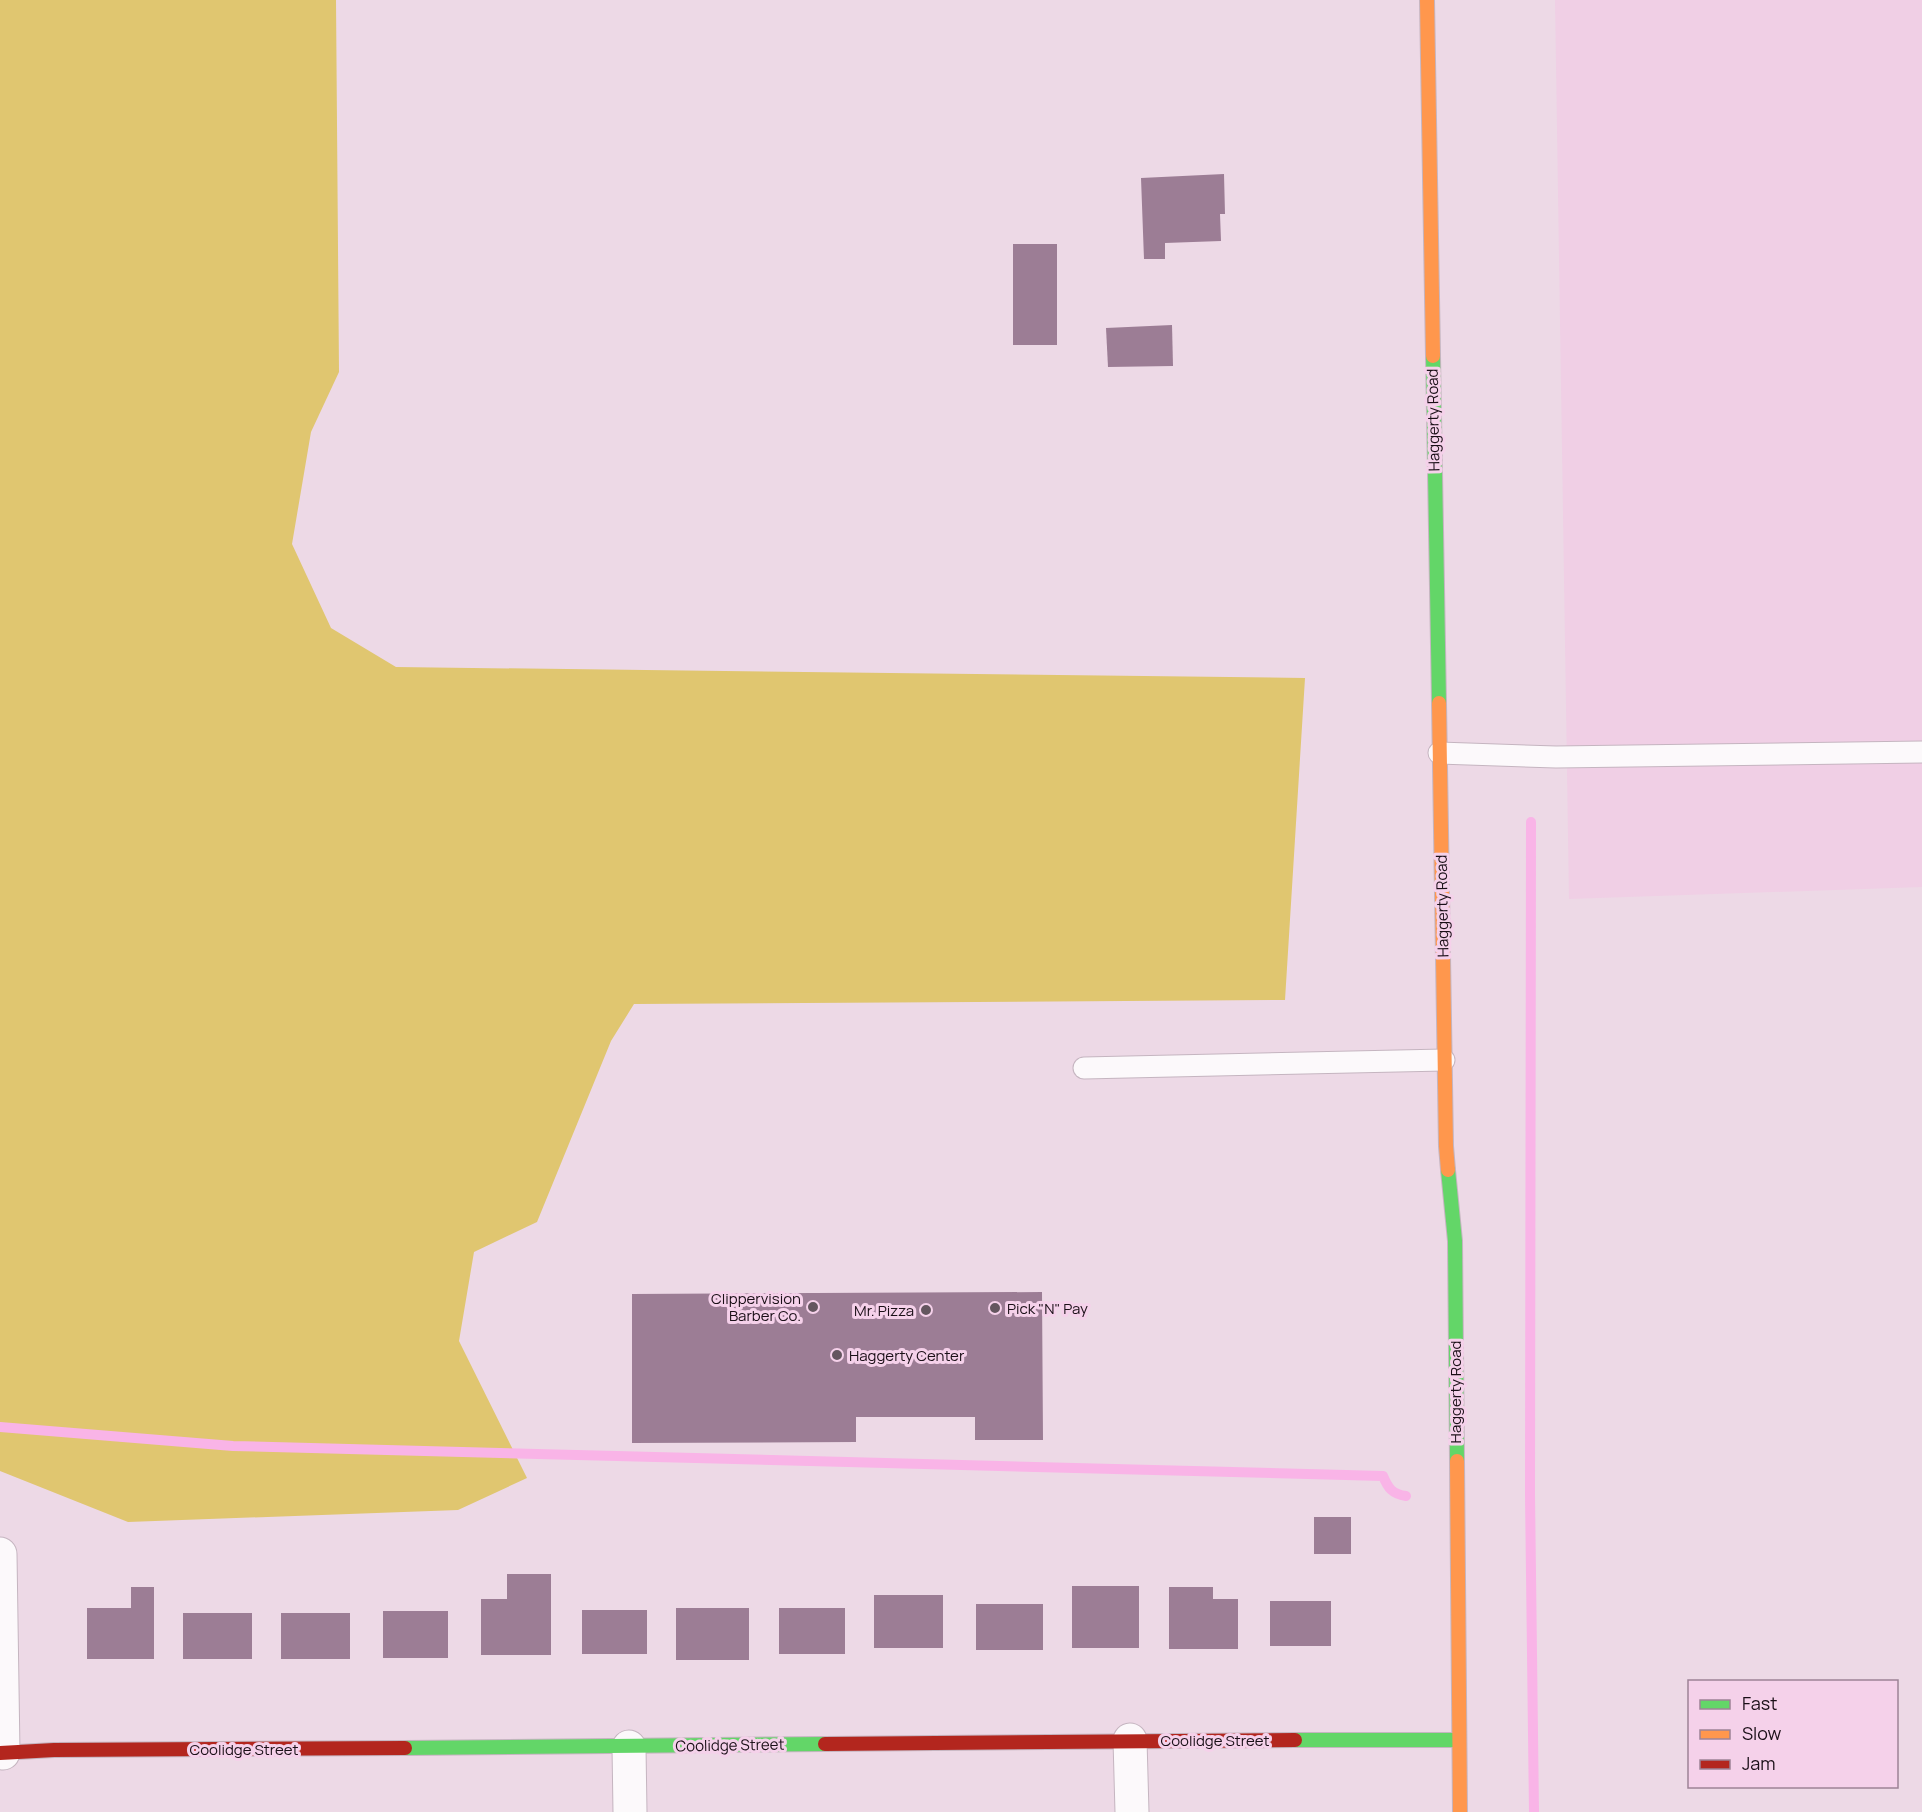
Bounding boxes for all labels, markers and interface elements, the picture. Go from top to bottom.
street label: Haggerty Road [1422,368,1444,472]
street label: Haggerty Road [1431,854,1453,958]
place label: Clippervision Barber Co. [711,1288,801,1326]
place label: Pick "N" Pay [1007,1298,1088,1319]
marker: Clippervision Barber Co. [806,1300,820,1314]
place label: Mr. Pizza [854,1300,914,1321]
marker: Pick "N" Pay [988,1301,1002,1315]
marker: Mr. Pizza [919,1303,933,1317]
street label: Haggerty Road [1445,1341,1466,1443]
place label: Haggerty Center [849,1345,965,1366]
marker: Haggerty Center [830,1348,844,1362]
legend [1688,1680,1898,1788]
text: Fast [1742,1691,1777,1715]
text: Slow [1742,1721,1782,1745]
street label: Coolidge Street [1160,1730,1270,1751]
street label: Coolidge Street [675,1734,785,1756]
street label: Coolidge Street [189,1739,299,1760]
text: Jam [1742,1751,1776,1775]

